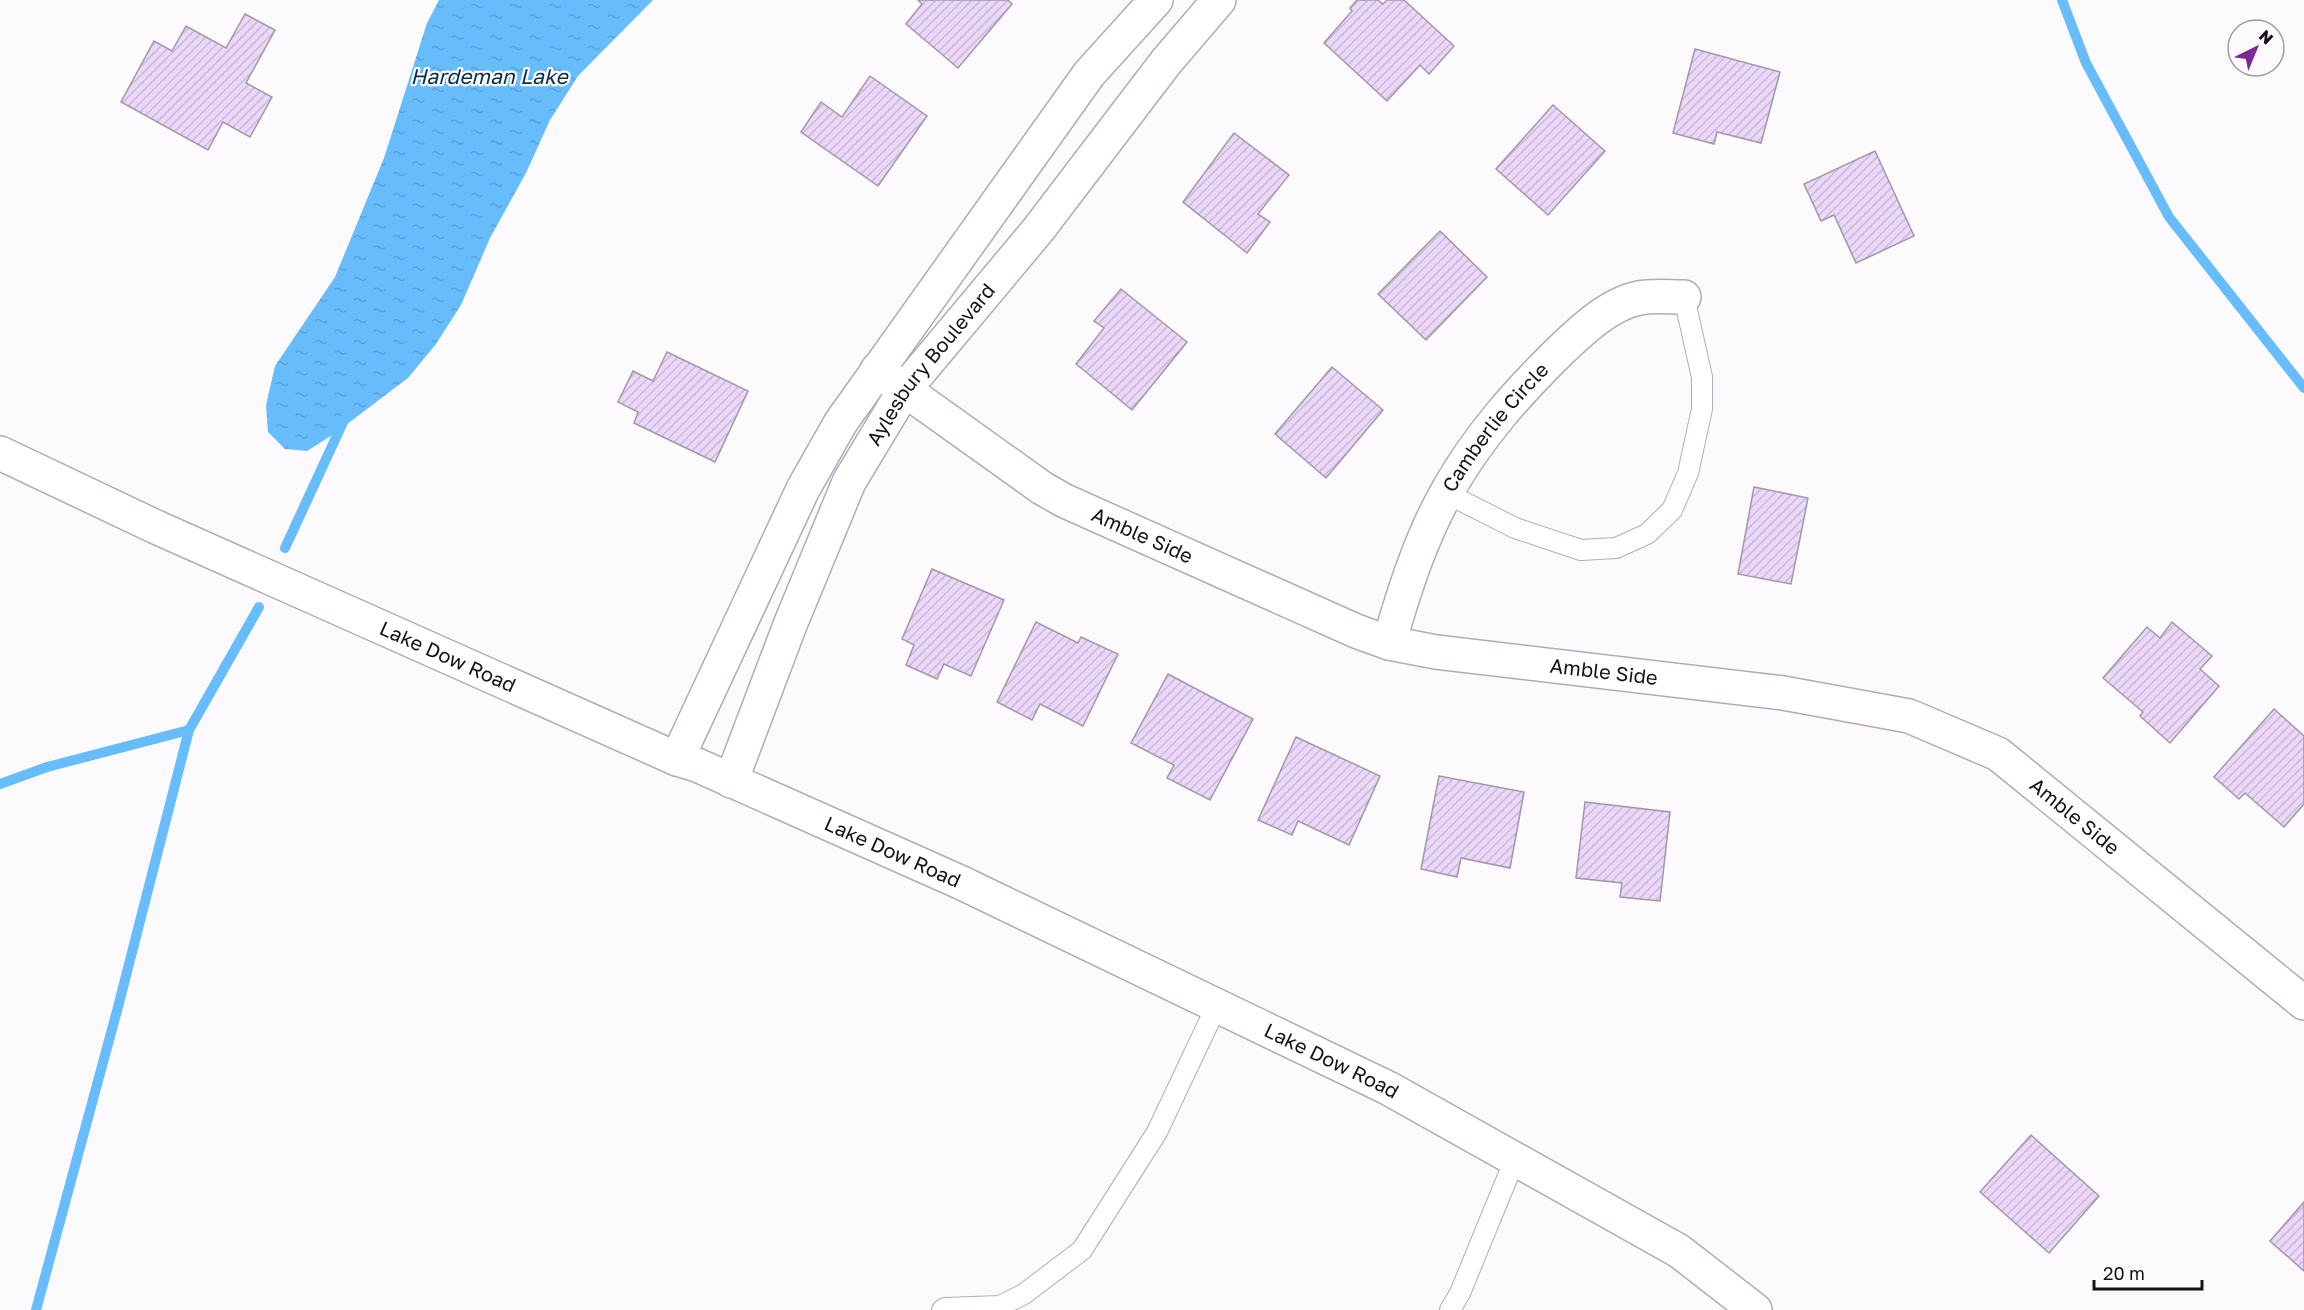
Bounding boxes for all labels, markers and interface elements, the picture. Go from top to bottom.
north arrow [2226,18,2286,78]
text: N [2255,26,2278,48]
water label: Hardeman Lake [410,63,569,89]
street label: Aylesbury Boulevard [861,278,999,449]
street label: Camberlie Circle [1437,357,1553,496]
street label: Amble Side [1088,502,1197,568]
street label: Lake Dow Road [376,615,520,697]
street label: Amble Side [1549,653,1659,689]
street label: Amble Side [2026,772,2125,859]
street label: Lake Dow Road [821,810,965,892]
street label: Lake Dow Road [1261,1017,1404,1103]
scale bar [2094,1253,2202,1291]
text: 20 m [2103,1262,2145,1284]

